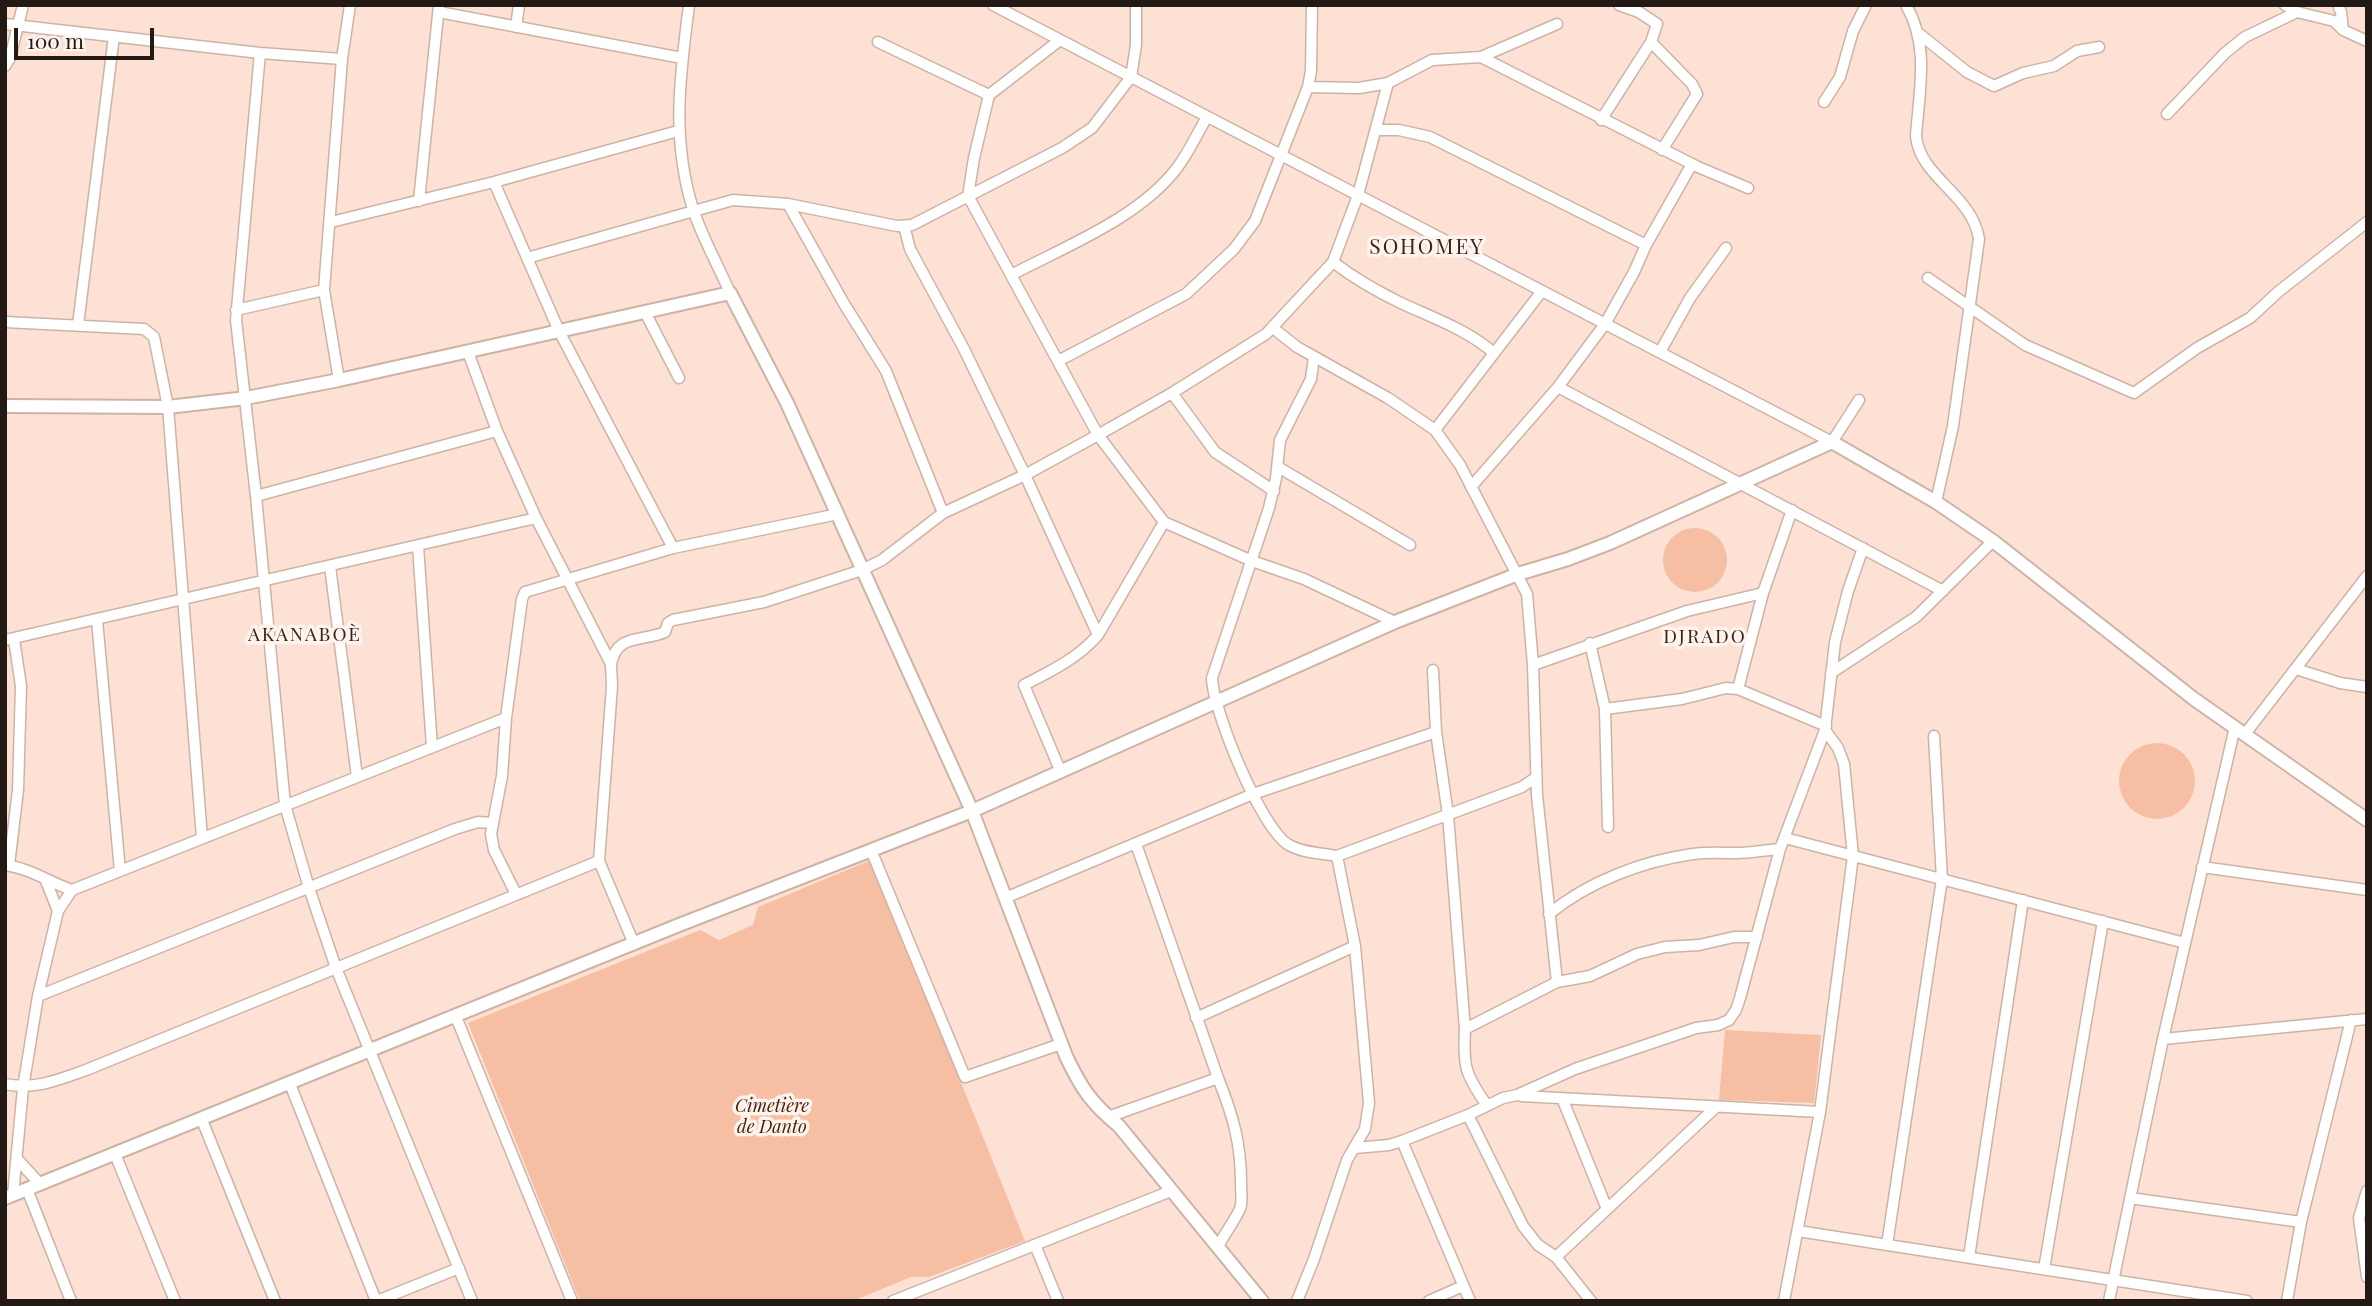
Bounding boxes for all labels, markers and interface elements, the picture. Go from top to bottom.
scale bar [18,14,158,58]
text: 100 m [27,26,84,54]
district label: SOHOMEY [1370,234,1484,260]
district label: AKANABOÈ [249,624,361,646]
district label: DJRADO [1664,626,1746,648]
park label: Cimetière de Danto [735,1095,809,1138]

